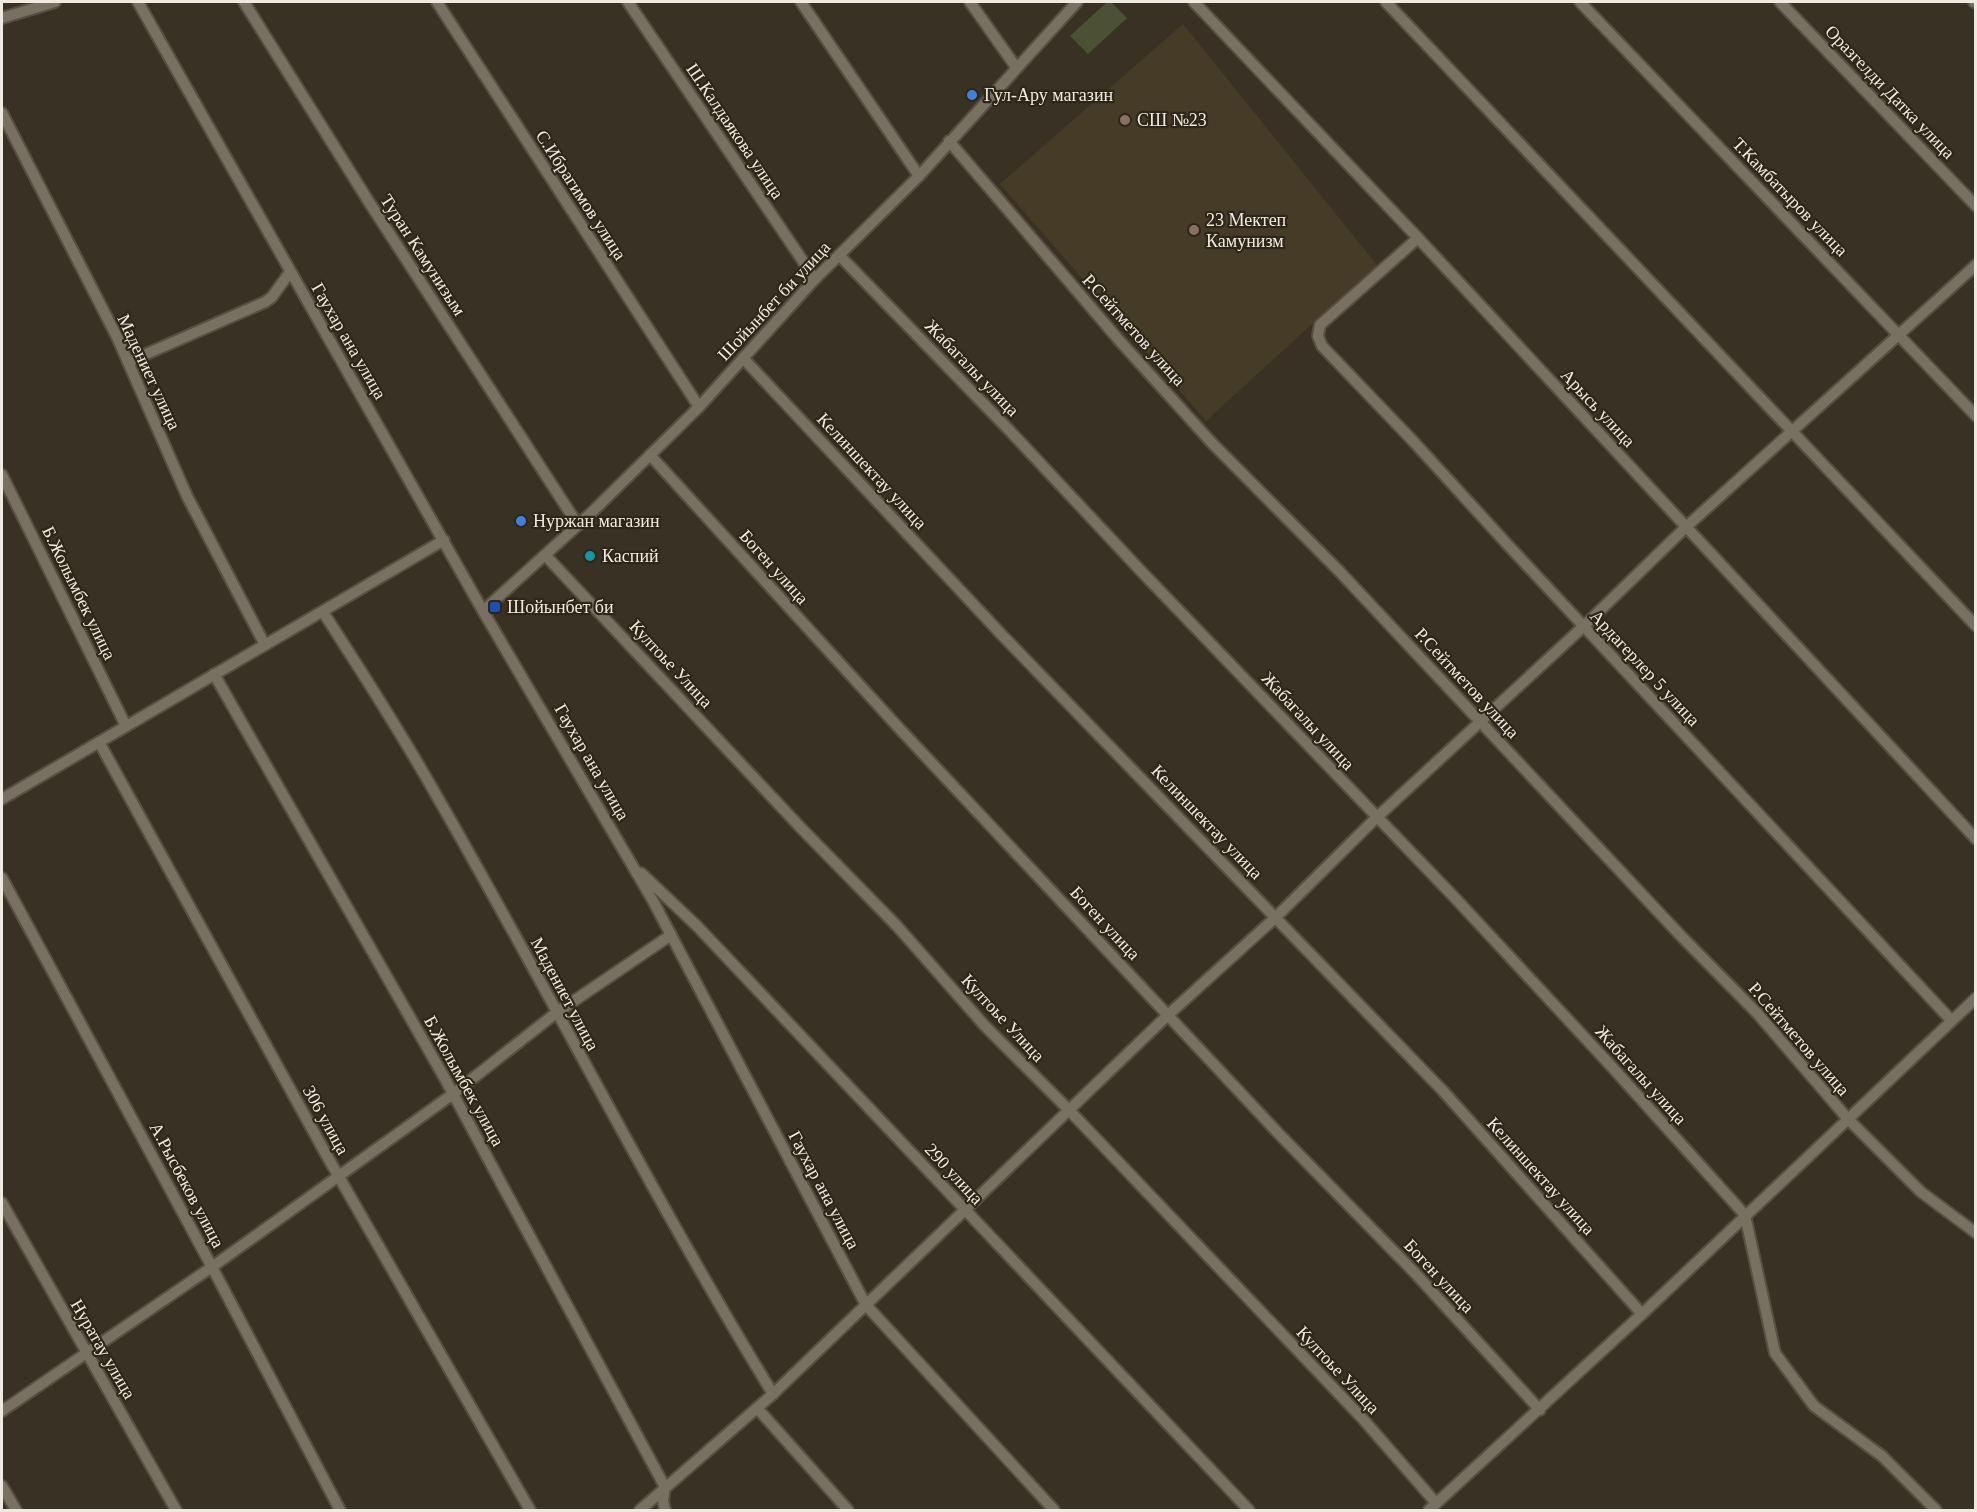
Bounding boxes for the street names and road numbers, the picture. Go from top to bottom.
street label: Оразгелди Датка улица [1821,21,1959,163]
street label: Ш.Калдаякова улица [682,59,788,203]
street label: С.Ибрагимов улица [532,126,630,264]
street label: Т.Камбатыров улица [1728,134,1852,260]
street label: Туран Камунизым [376,191,470,319]
street label: Шойынбет би улица [714,237,834,365]
street label: Р.Сейтметов улица [1079,270,1189,390]
street label: Гаухар ана улица [308,279,390,403]
street label: Мадениет улица [113,311,185,433]
street label: Жабагалы улица [921,316,1023,420]
street label: Арысь улица [1557,365,1639,451]
street label: Келиншектау улица [813,409,931,533]
street label: Б.Жолымбек улица [38,523,120,663]
street label: Боген улица [735,526,813,608]
street label: Ардагерлер 5 улица [1586,606,1704,730]
street label: Култоье Улица [625,616,717,712]
street label: Р.Сейтметов улица [1411,624,1523,742]
street label: Жабагалы улица [1258,668,1358,774]
street label: Гаухар ана улица [551,700,633,824]
street label: Келиншектау улица [1147,761,1267,883]
street label: Боген улица [1066,882,1144,964]
street label: Мадениет улица [527,934,603,1054]
street label: Култоье Улица [957,970,1049,1066]
street label: Р.Сейтметов улица [1744,978,1854,1100]
street label: Б.Жолымбек улица [420,1012,508,1150]
street label: Жабагалы улица [1591,1021,1691,1129]
street label: 306 улица [299,1082,353,1158]
street label: Келиншектау улица [1483,1113,1599,1239]
street label: А.Рысбеков улица [146,1119,228,1251]
street label: Гаухар ана улица [784,1128,864,1252]
street label: 290 улица [921,1139,987,1209]
street label: Боген улица [1400,1235,1478,1317]
street label: Нуратау улица [66,1296,140,1402]
street label: Култоье Улица [1292,1322,1384,1418]

